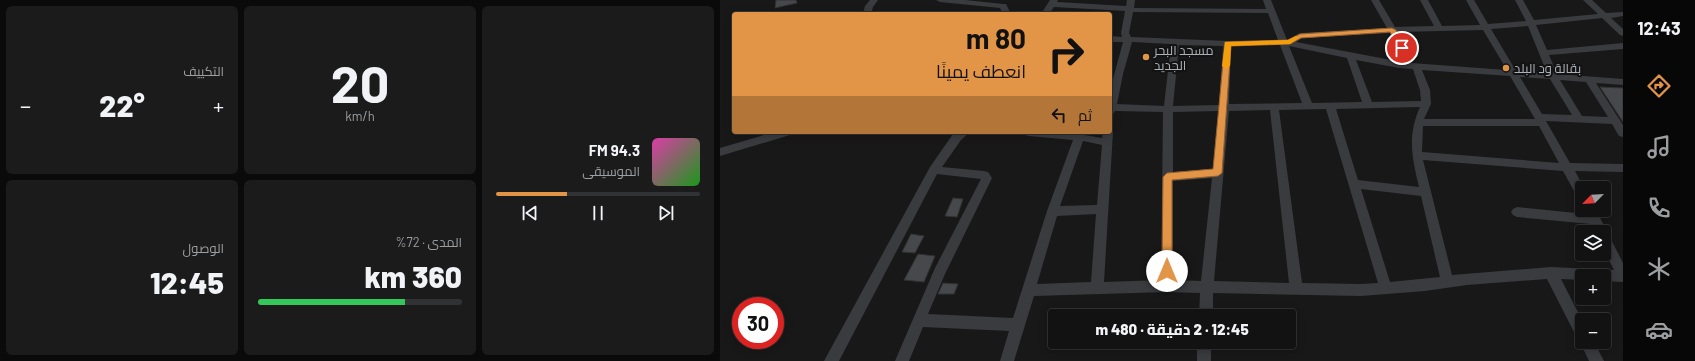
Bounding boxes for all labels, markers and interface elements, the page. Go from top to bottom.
text: 12:43 [1637,17,1681,39]
text: 80 m [966,21,1026,55]
icon: right [1040,28,1092,80]
pin [1385,31,1419,65]
icon: arrive [1391,37,1413,59]
place label: مسجد البحر الجديد [1153,42,1214,73]
text: 20 [331,51,389,113]
marker: مسجد البحر الجديد [1141,52,1151,62]
text: انعطف يمينًا [936,60,1026,82]
place label: بقالة ود البلد [1514,60,1581,76]
text: التكييف [183,63,224,79]
marker: بقالة ود البلد [1501,63,1511,73]
icon: directions [1645,72,1673,100]
text: 22° [99,87,145,123]
text: − [20,92,31,118]
text: + [213,92,224,118]
icon: left [1048,104,1070,126]
text: ثم [1078,106,1092,124]
text: km/h [345,108,375,124]
icon: music [1645,133,1673,161]
text: 94.3 FM [589,141,640,159]
text: الموسيقى [582,163,640,179]
north arrow [1575,181,1611,217]
map controls [1575,181,1611,349]
icon: phone [1645,194,1673,222]
icon: previous [519,202,541,224]
icon: pause [587,202,609,224]
icon: next [655,202,677,224]
button: layers [1575,225,1611,261]
text: المدى · 72% [395,234,462,250]
text: الوصول [183,240,224,256]
position arrow [1146,250,1188,292]
icon: climate [1645,255,1673,283]
text: 360 km [365,258,462,294]
text: 12:45 [150,264,224,300]
button: + [1575,269,1611,305]
speed limit sign: 30 [732,297,784,349]
button: − [1575,313,1611,349]
icon: car [1645,316,1673,344]
text: 12:45 · 2 دقيقة · 480 m [1095,320,1249,338]

